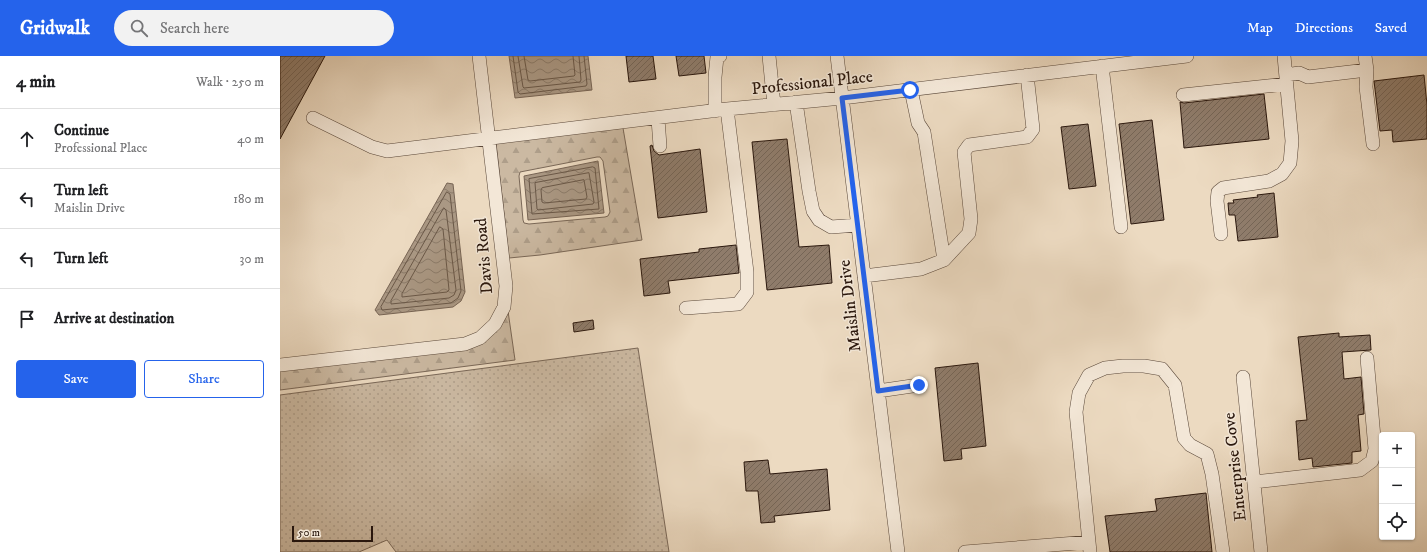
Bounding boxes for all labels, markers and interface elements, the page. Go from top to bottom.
search box [114,10,394,46]
text: Gridwalk [20,17,90,40]
icon: search [128,17,150,39]
text: Search here [160,19,229,38]
text: Map [1247,19,1273,37]
text: Directions [1295,19,1353,37]
text: Saved [1375,19,1407,37]
street label: Professional Place [750,66,874,100]
text: 4 min [16,71,55,93]
text: Walk · 250 m [196,74,264,90]
route start [901,81,919,99]
text: Continue [54,121,109,140]
icon: ahead [16,128,38,150]
text: 40 m [237,131,264,147]
text: Professional Place [54,140,147,156]
text: Turn left [54,181,108,200]
icon: left [16,188,38,210]
text: 180 m [233,191,264,207]
text: Maislin Drive [54,200,125,216]
street label: Davis Road [470,216,498,295]
icon: left [16,248,38,270]
text: Turn left [54,249,108,268]
text: 30 m [240,251,264,267]
street label: Maislin Drive [833,259,867,353]
icon: arrive [16,308,38,330]
text: Arrive at destination [54,309,174,328]
button: Save [16,360,136,398]
button: Share [144,360,264,398]
route end [910,376,928,394]
street label: Enterprise Cove [1218,411,1252,522]
map controls [1379,432,1415,540]
button: + [1379,432,1415,468]
button: − [1379,468,1415,504]
button: locate [1379,504,1415,540]
scale bar [292,524,373,543]
text: 50 m [298,526,320,540]

